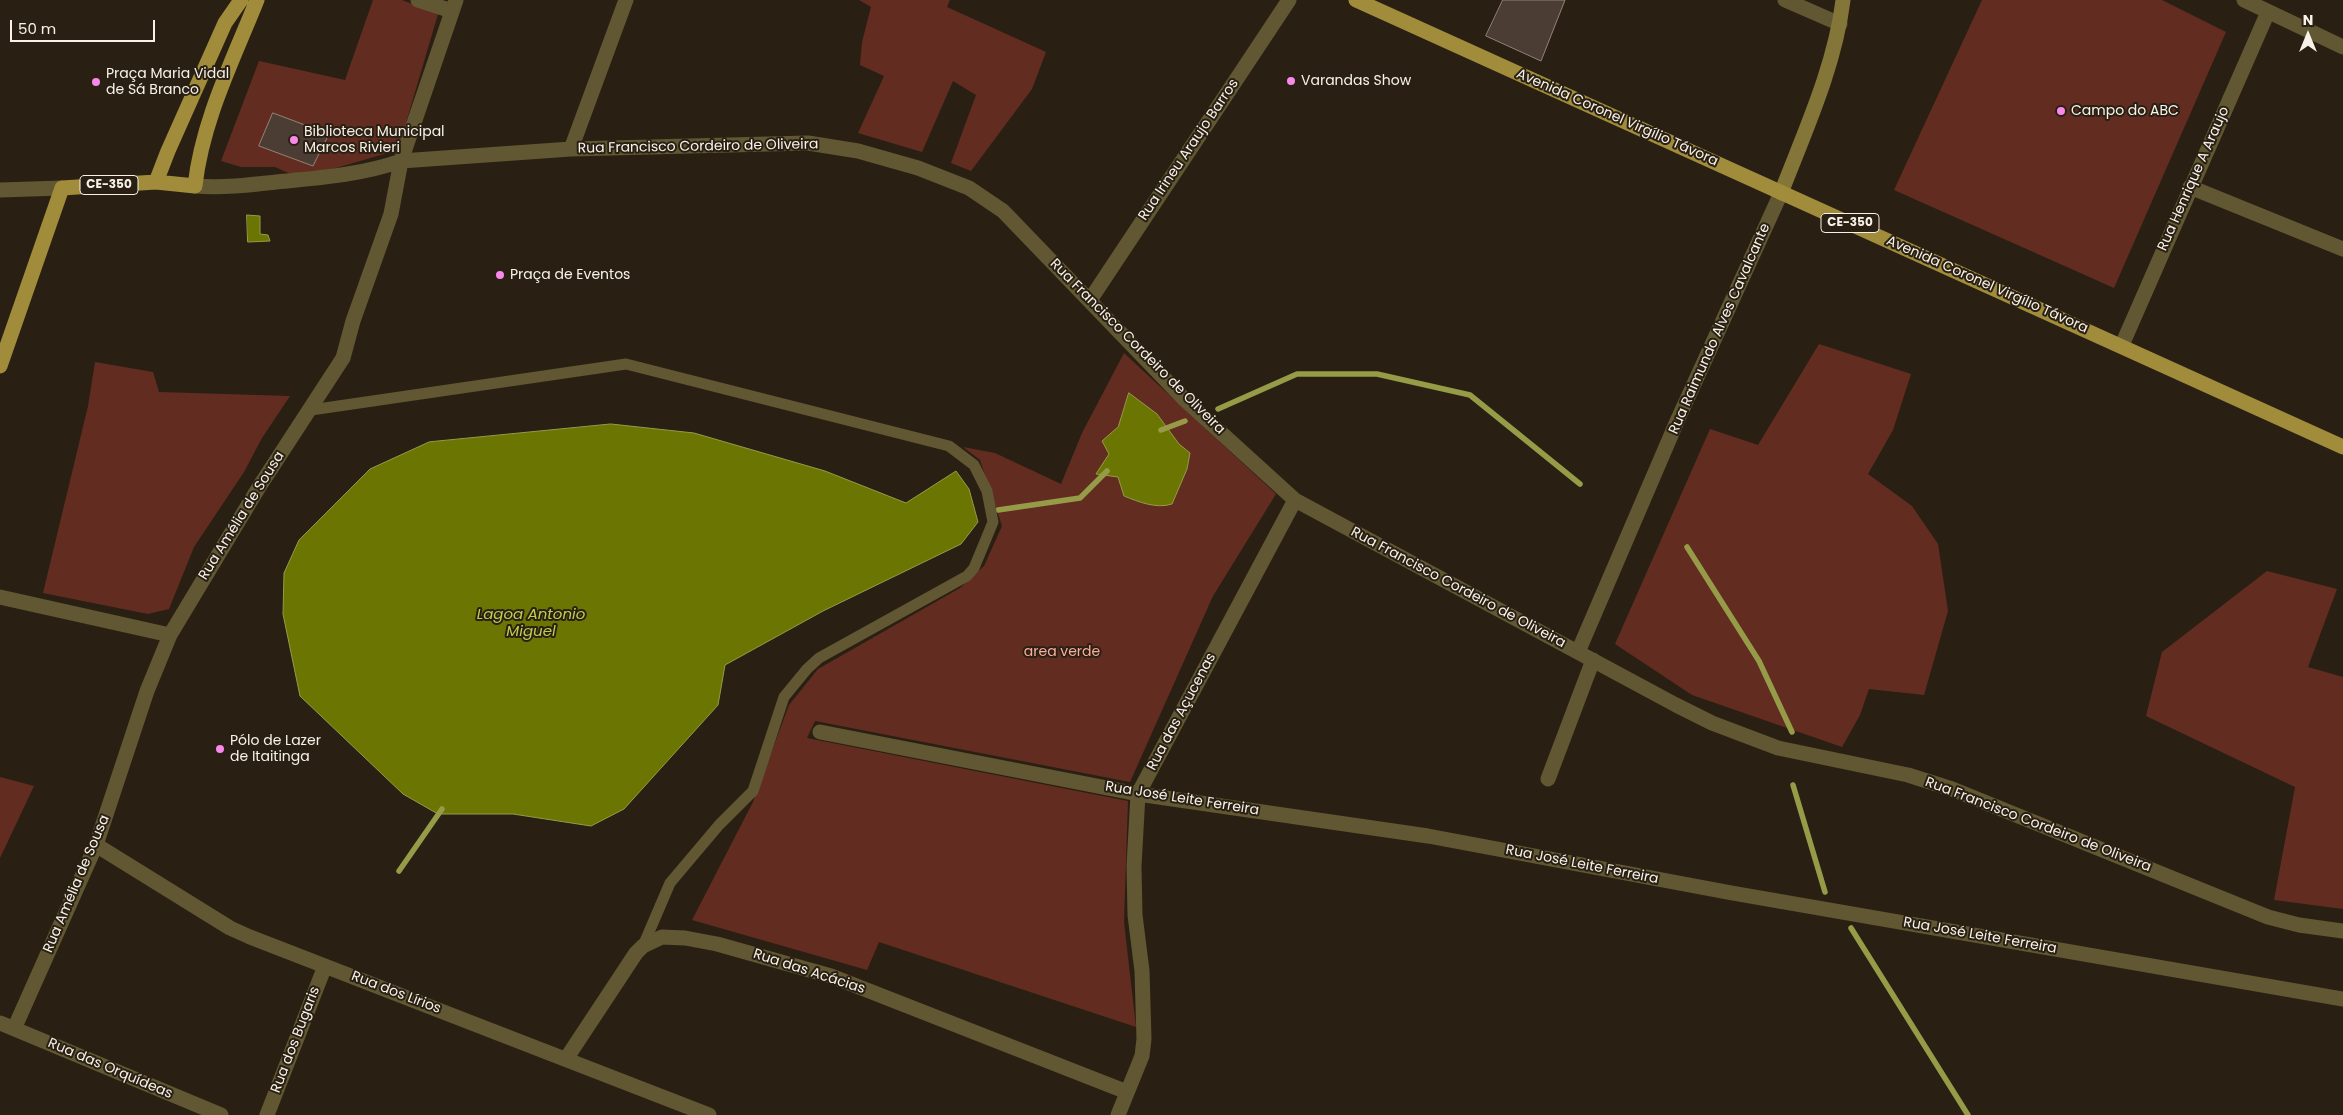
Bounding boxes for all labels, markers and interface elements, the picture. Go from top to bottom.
scale bar [12,10,158,42]
north arrow [2283,10,2333,60]
text: N [2303,10,2313,30]
text: 50 m [18,18,56,39]
place label: Praça Maria Vidal de Sá Branco [106,66,229,98]
street label: Avenida Coronel Virgílio Távora [1514,66,1720,170]
place label: Varandas Show [1301,73,1411,89]
marker: Varandas Show [1285,75,1297,87]
marker: Praça Maria Vidal de Sá Branco [90,76,102,88]
street label: Rua Irineu Araujo Barros [1135,76,1243,224]
place label: Campo do ABC [2071,103,2179,119]
street label: Rua Henrique A Araujo [2155,104,2233,254]
marker: Campo do ABC [2055,105,2067,117]
place label: Biblioteca Municipal Marcos Rivieri [304,124,445,156]
marker: Biblioteca Municipal Marcos Rivieri [288,134,300,146]
street label: Rua Francisco Cordeiro de Oliveira [577,137,819,157]
road number: CE-350 [80,176,138,194]
road number: CE-350 [1821,214,1879,232]
street label: Rua Raimundo Alves Cavalcante [1666,221,1774,437]
street label: Avenida Coronel Virgílio Távora [1884,233,2090,337]
street label: Rua Francisco Cordeiro de Oliveira [1046,256,1228,438]
place label: Praça de Eventos [510,267,630,283]
marker: Praça de Eventos [494,269,506,281]
street label: Rua Amélia de Sousa [196,449,288,583]
street label: Rua Francisco Cordeiro de Oliveira [1348,524,1568,652]
water label: Lagoa Antonio Miguel [477,606,585,641]
park label: area verde [1024,644,1100,660]
street label: Rua das Açucenas [1144,650,1220,774]
place label: Pólo de Lazer de Itaitinga [230,733,321,766]
marker: Pólo de Lazer de Itaitinga [214,743,226,755]
street label: Rua Francisco Cordeiro de Oliveira [1923,774,2153,876]
street label: Rua José Leite Ferreira [1104,779,1260,819]
street label: Rua Amélia de Sousa [40,813,114,955]
street label: Rua José Leite Ferreira [1504,842,1660,888]
street label: Rua José Leite Ferreira [1902,914,2058,958]
street label: Rua das Acácias [751,946,867,998]
street label: Rua dos Lírios [349,968,443,1018]
street label: Rua dos Bugaris [268,984,324,1096]
street label: Rua das Orquídeas [45,1035,175,1103]

